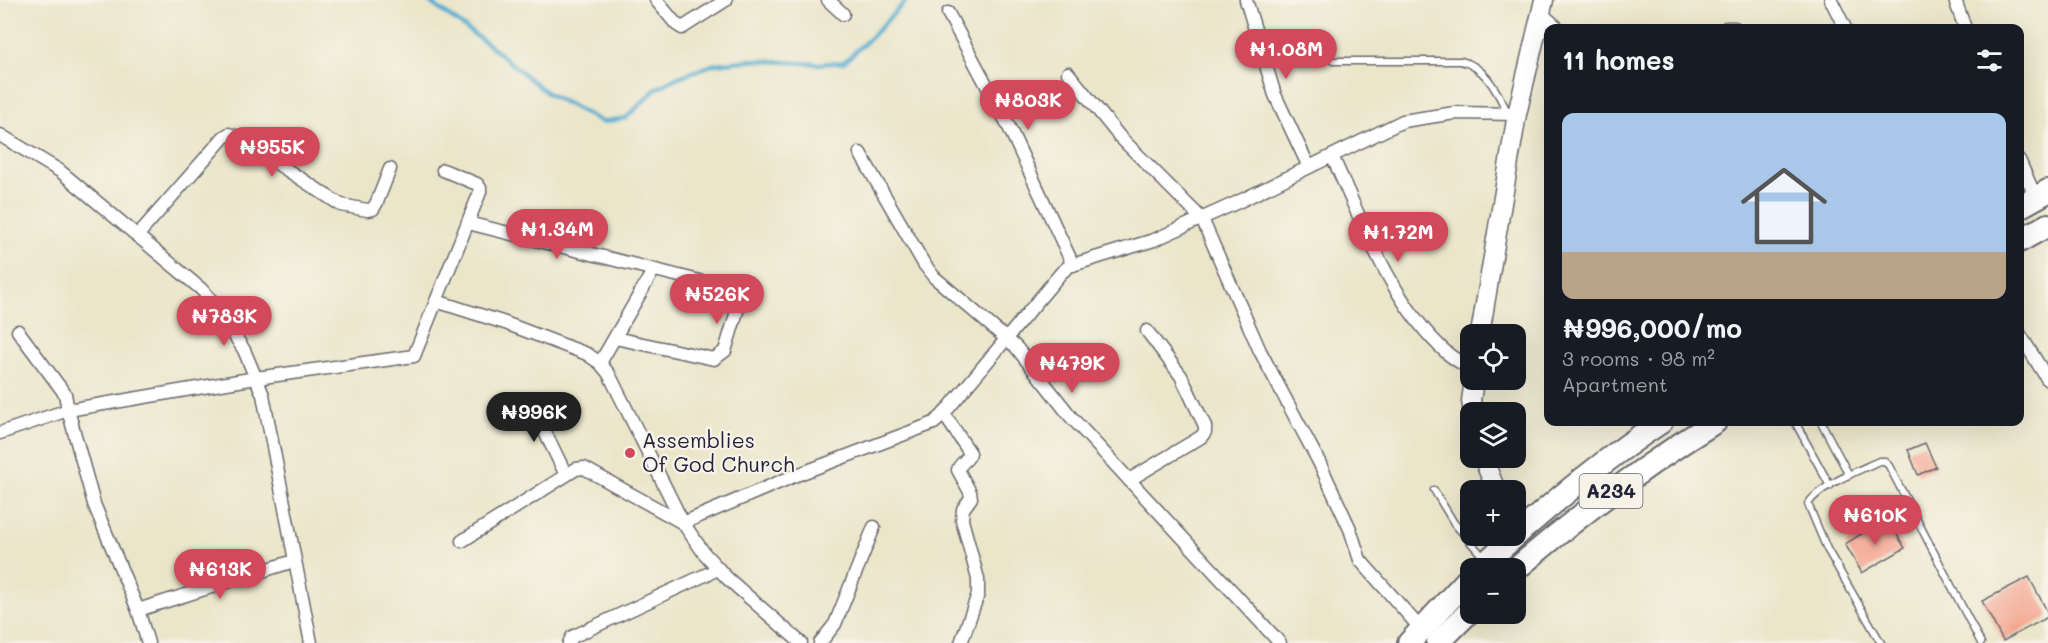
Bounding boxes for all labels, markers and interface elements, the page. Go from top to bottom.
pin: ₦1.08M [1237,29,1335,80]
text: ₦1.08M [1249,35,1323,61]
text: 11 homes [1562,43,1675,77]
icon: filters [1973,44,2006,77]
pin: ₦803K [986,80,1070,131]
text: ₦803K [994,86,1062,112]
pin: ₦955K [230,127,314,178]
text: ₦955K [239,133,305,159]
icon: home [1730,152,1838,260]
pin: ₦1.34M [508,209,606,260]
pin: ₦1.72M [1349,212,1447,263]
text: ₦1.34M [520,215,594,241]
text: ₦1.72M [1362,218,1434,244]
pin: ₦526K [675,274,759,325]
text: ₦526K [684,280,750,306]
pin: ₦783K [182,296,266,347]
text: ₦783K [191,302,257,328]
text: ₦996,000/mo [1562,311,1742,345]
map controls [1460,324,1526,624]
button: locate [1460,324,1526,390]
pin: ₦479K [1030,343,1114,394]
text: 3 rooms · 98 m² [1562,345,1715,371]
text: ₦479K [1039,349,1106,375]
text: Apartment [1562,371,1668,397]
pin: ₦996K [492,392,576,443]
text: ₦996K [500,398,568,424]
button: layers [1460,402,1526,468]
place label: Assemblies Of God Church [642,426,795,477]
marker: Assemblies Of God Church [623,446,637,460]
road number: A234 [1580,474,1642,508]
button: + [1460,480,1526,546]
pin: ₦610K [1833,495,1917,546]
text: ₦610K [1843,501,1907,527]
pin: ₦613K [178,549,262,600]
text: ₦613K [188,555,252,581]
button: − [1460,558,1526,624]

